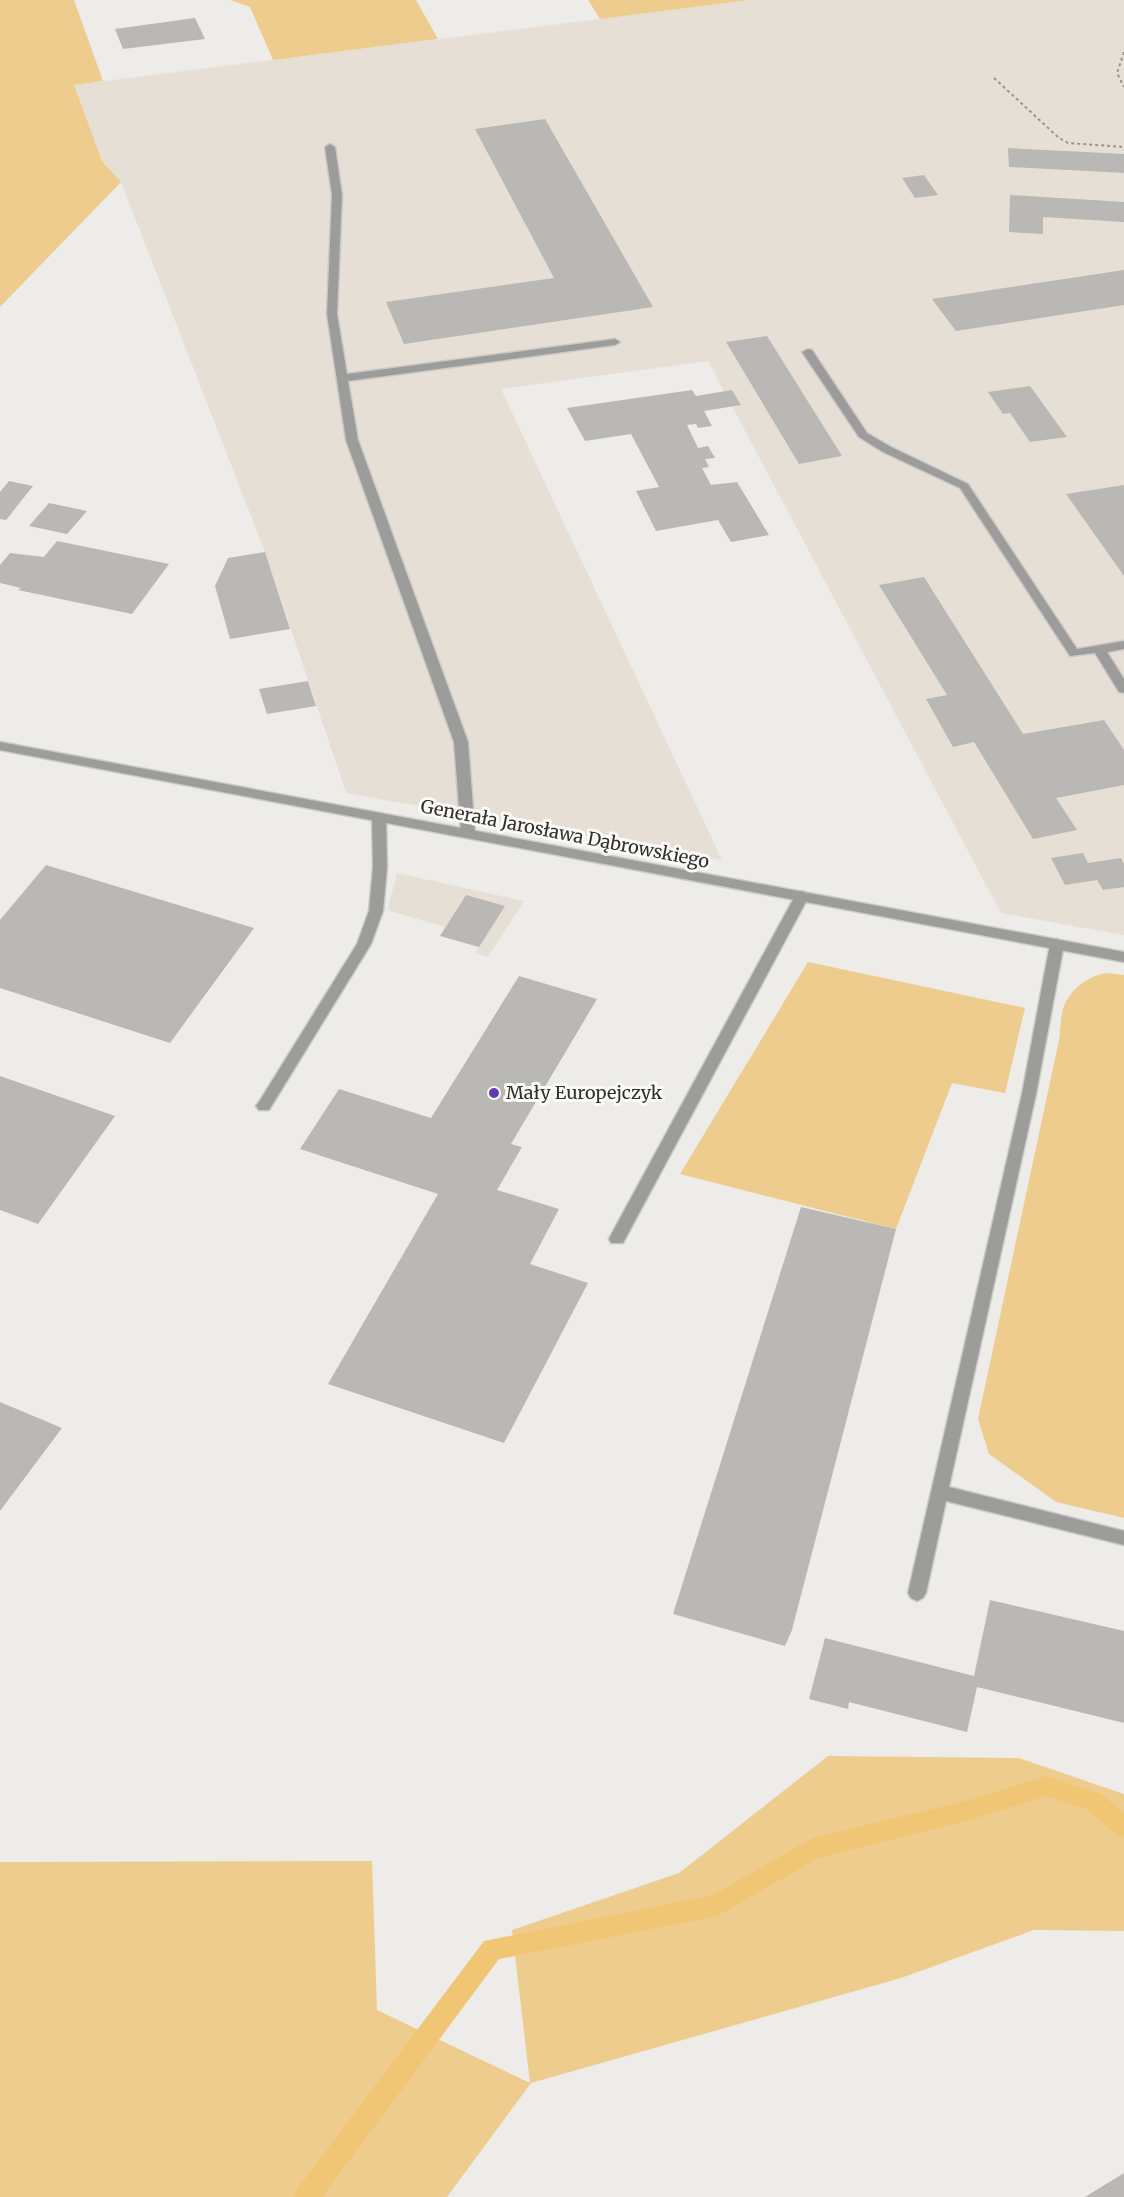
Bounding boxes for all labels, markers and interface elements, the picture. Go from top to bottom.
street label: Generała Jarosława Dąbrowskiego [419,794,711,873]
place label: Mały Europejczyk [506,1081,663,1104]
marker: Mały Europejczyk [487,1086,501,1100]

